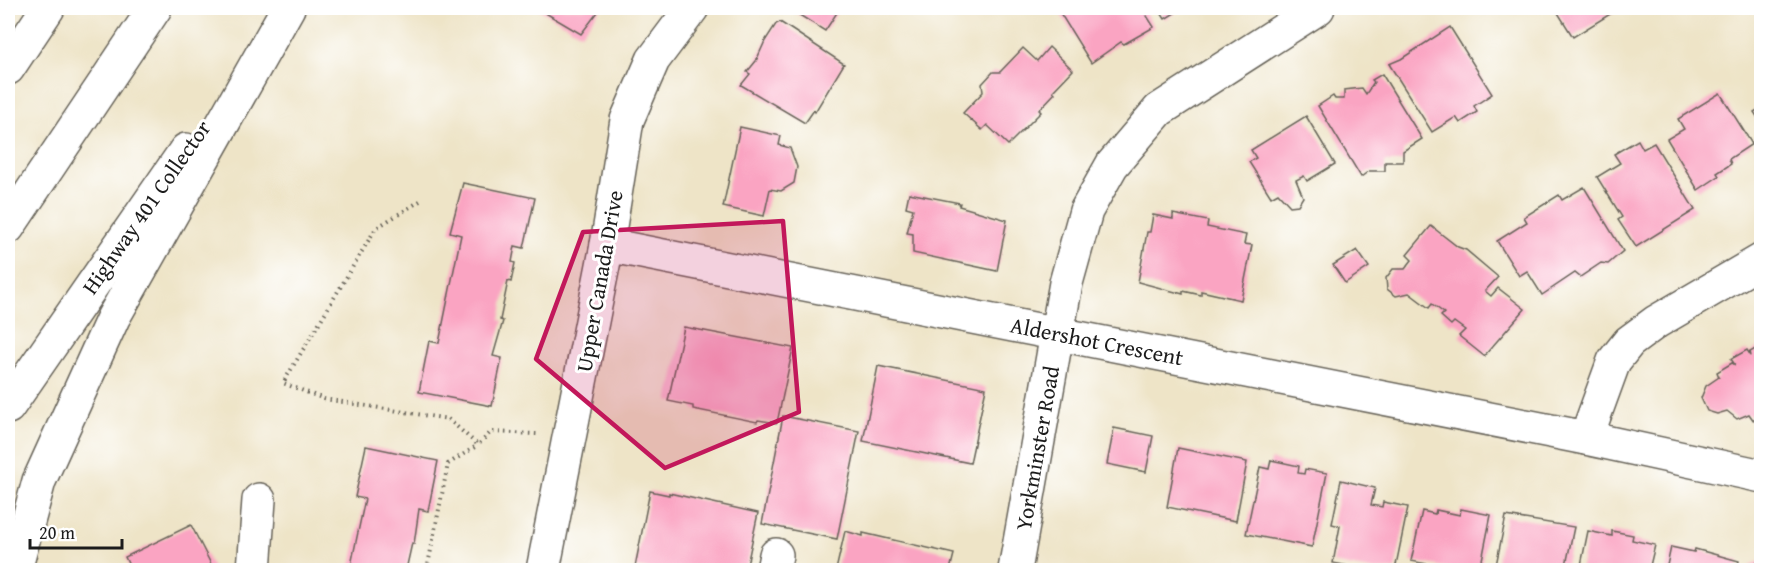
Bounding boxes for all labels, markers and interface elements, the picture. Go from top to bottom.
street label: Highway 401 Collector [74,114,218,300]
street label: Upper Canada Drive [567,188,631,374]
street label: Aldershot Crescent [1008,309,1186,373]
street label: Yorkminster Road [1007,363,1067,533]
scale bar [30,512,122,550]
text: 20 m [39,519,75,546]

